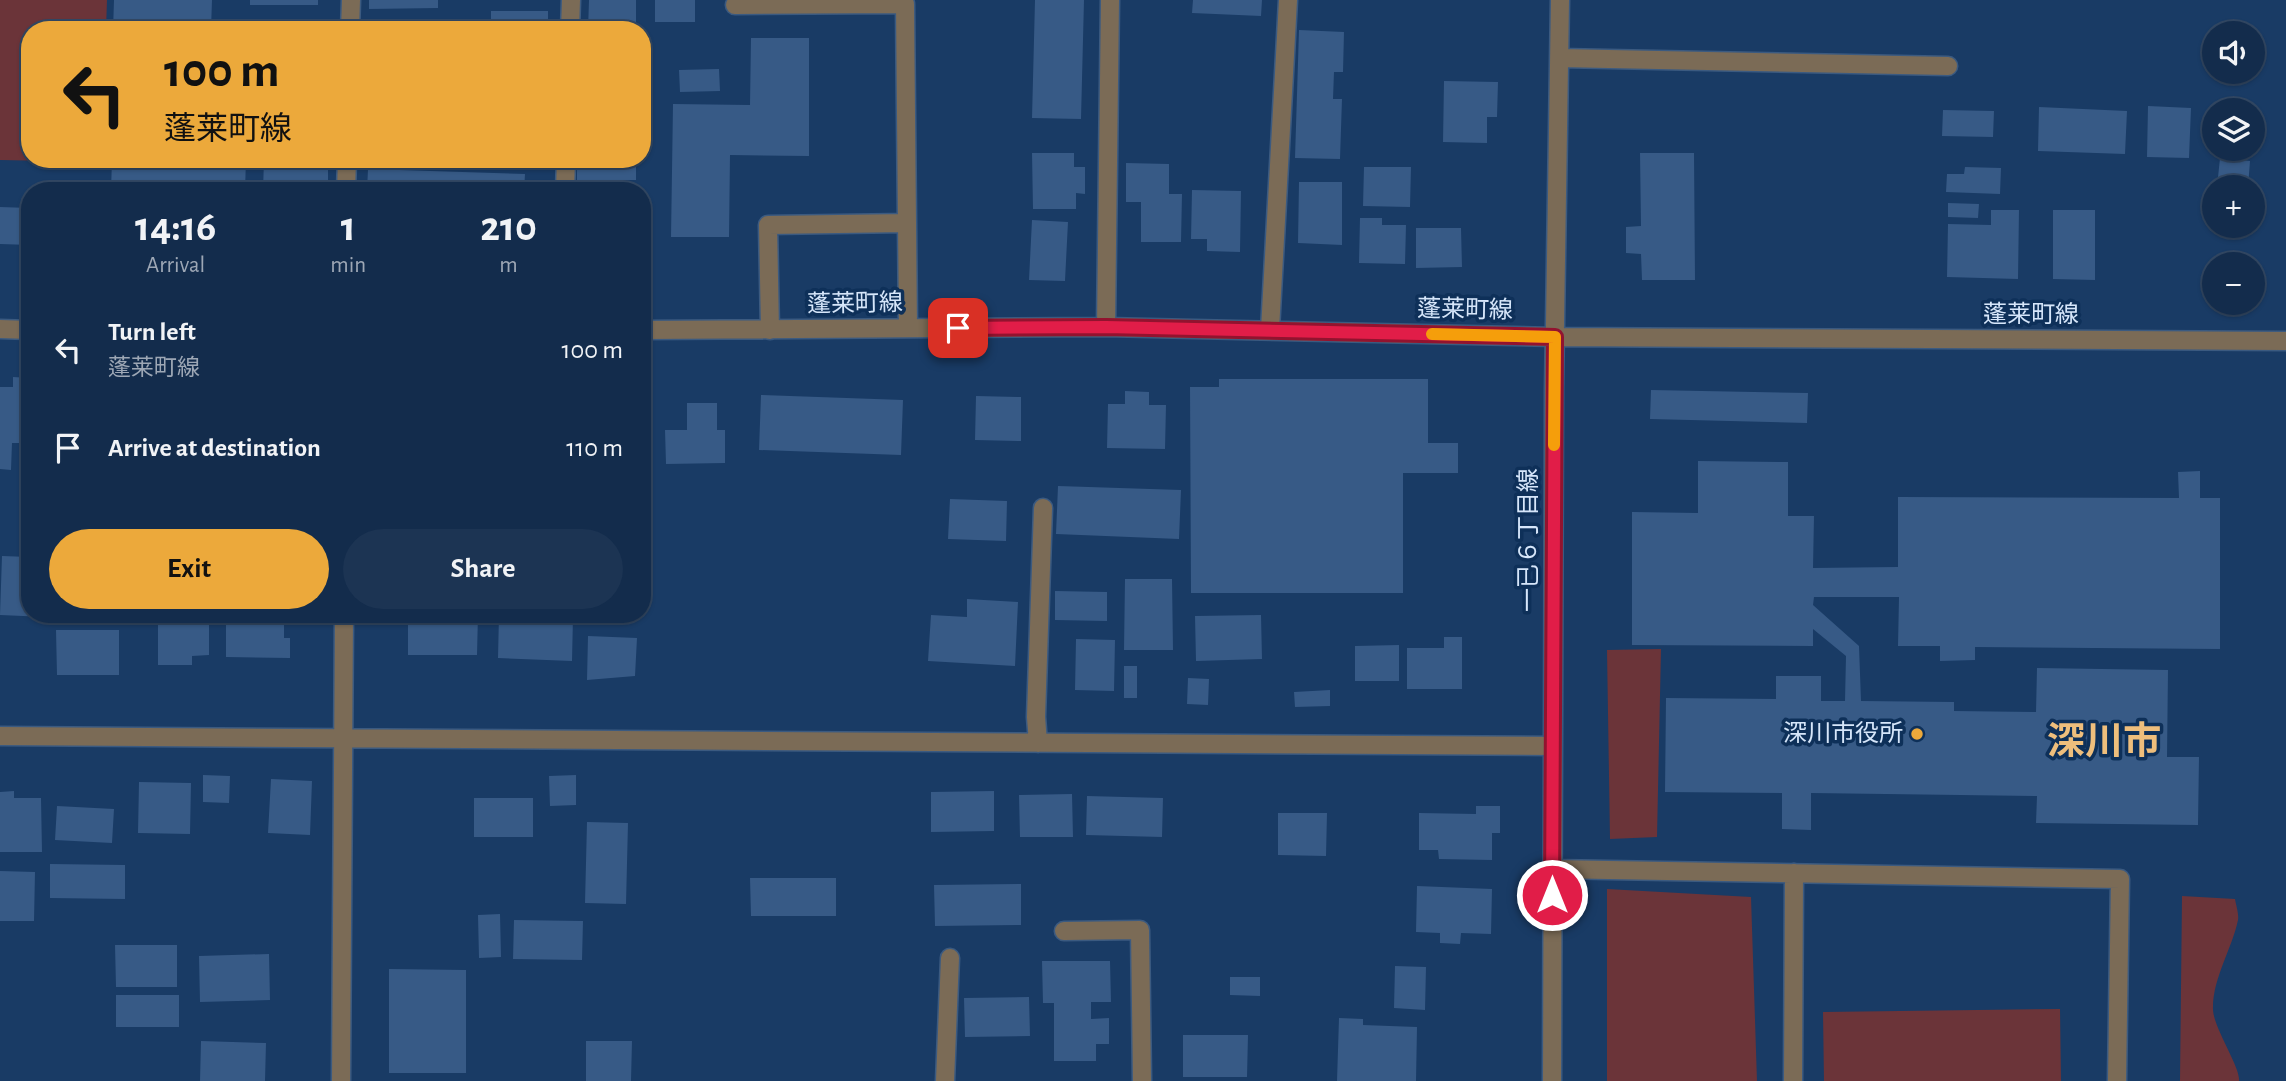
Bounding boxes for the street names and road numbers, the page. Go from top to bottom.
street label: 蓬莱町線 [807,289,903,317]
street label: 蓬莱町線 [1417,295,1513,323]
street label: 蓬莱町線 [1983,301,2079,327]
street label: 一已６丁目線 [1515,468,1541,612]

